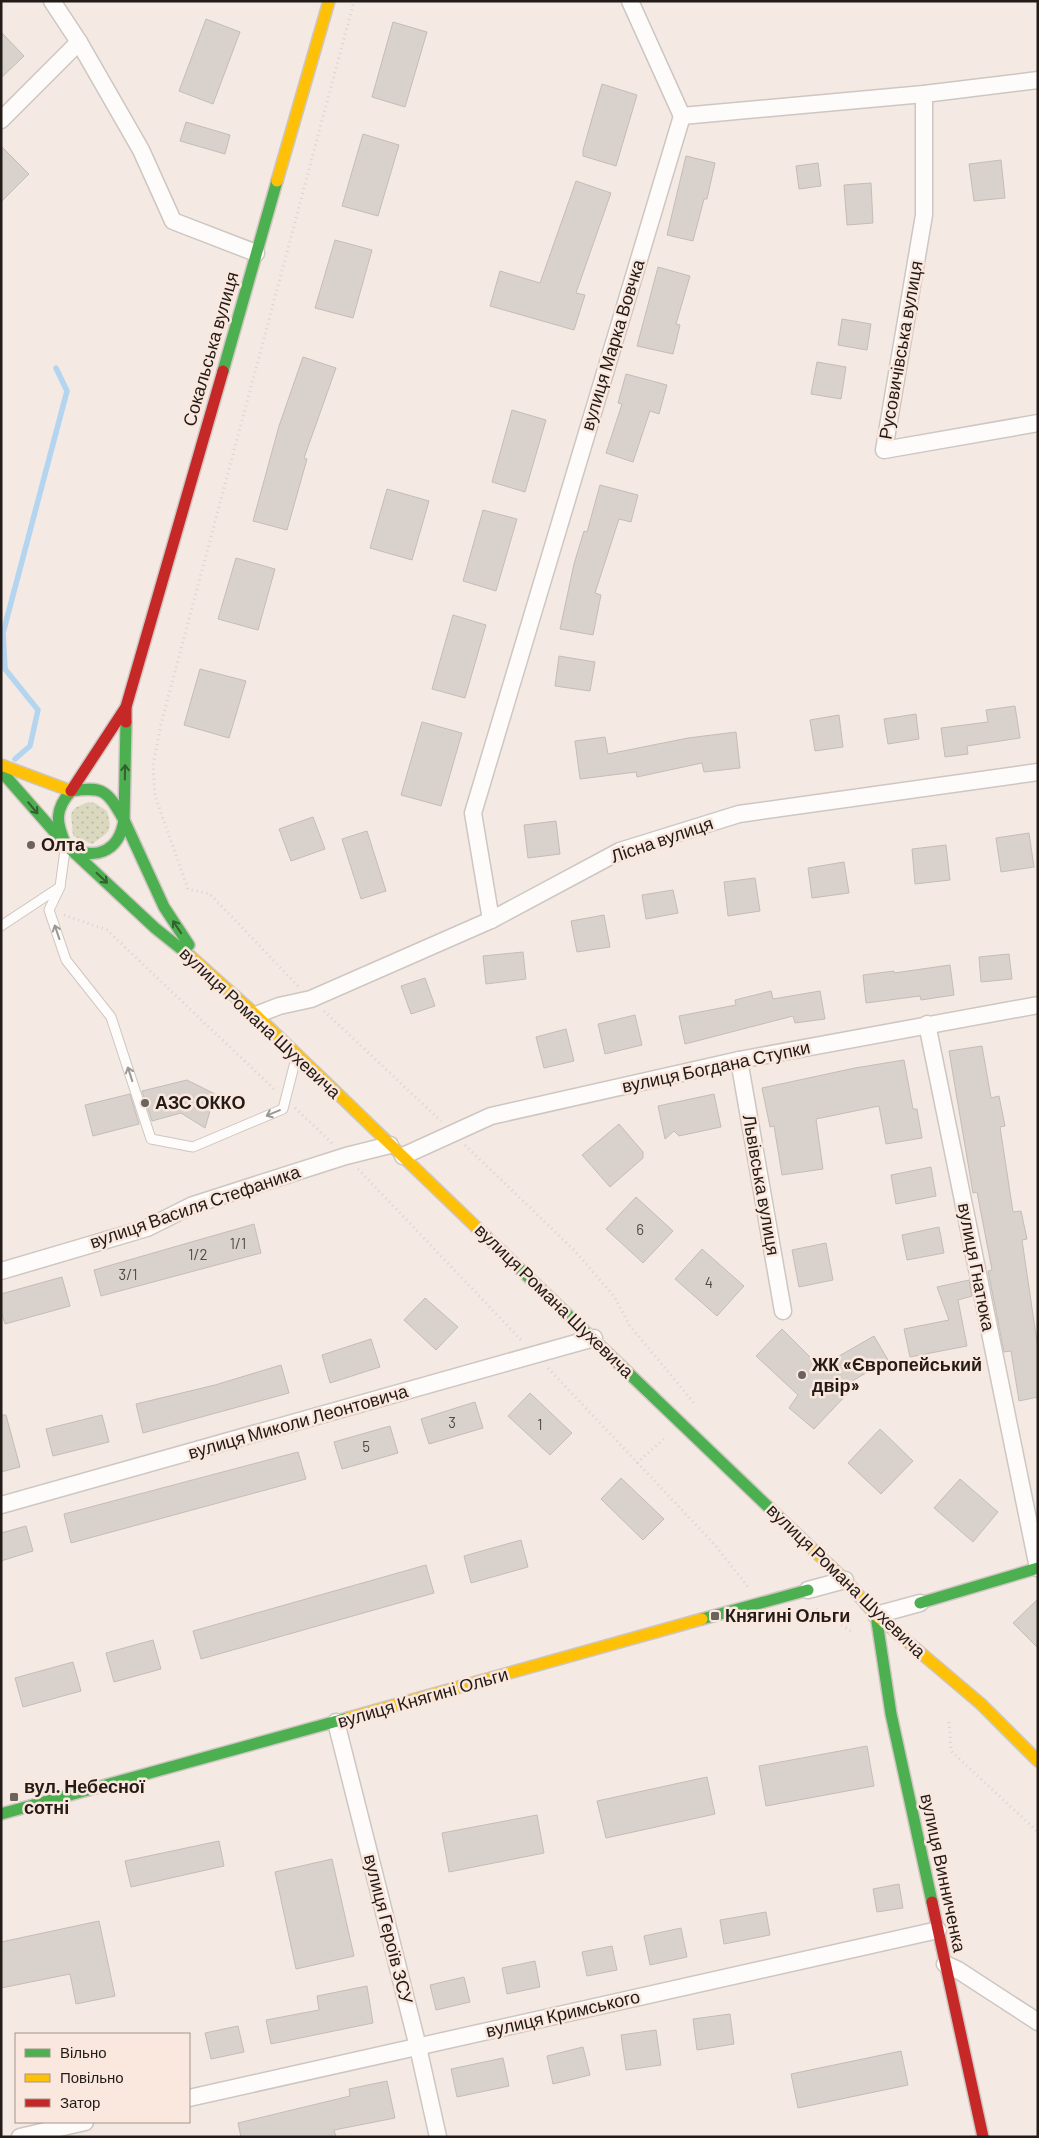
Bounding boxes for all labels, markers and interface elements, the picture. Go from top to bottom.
street label: вулиця Марка Вовчка [576,256,649,433]
street label: Русовичівська вулиця [873,259,927,441]
street label: Сокальська вулиця [177,269,243,429]
one-way arrow [120,764,130,780]
one-way arrow [28,802,39,815]
street label: Лісна вулиця [608,811,716,867]
place label: Олта [41,833,86,855]
marker: Олта [25,839,37,851]
one-way arrow [95,872,108,884]
one-way arrow [172,920,182,934]
one-way arrow [51,924,61,940]
street label: вулиця Романа Шухевича [175,942,347,1103]
street label: вулиця Богдана Ступки [620,1035,812,1097]
one-way arrow [125,1067,134,1083]
place label: АЗС ОККО [155,1091,245,1113]
marker: АЗС ОККО [139,1097,151,1109]
one-way arrow [266,1109,281,1119]
street label: Львівська вулиця [739,1113,785,1257]
street label: вулиця Василя Стефаника [87,1159,304,1252]
street label: вулиця Гнатюка [954,1201,1000,1334]
street label: вулиця Романа Шухевича [471,1219,639,1383]
house number: 6 [636,1220,644,1238]
house number: 1/1 [230,1234,246,1252]
house number: 1/2 [188,1245,208,1263]
house number: 3/1 [119,1265,137,1283]
house number: 4 [705,1273,713,1291]
place label: ЖК «Європейський двір» [811,1353,982,1396]
marker: ЖК «Європейський двір» [796,1369,808,1381]
street label: вулиця Миколи Леонтовича [185,1379,411,1463]
house number: 3 [448,1413,456,1431]
house number: 1 [537,1415,543,1433]
house number: 5 [362,1437,370,1455]
street label: вулиця Романа Шухевича [763,1499,931,1663]
place label: Княгині Ольги [725,1604,850,1626]
marker: Княгині Ольги [709,1610,721,1622]
street label: вулиця Княгині Ольги [335,1662,511,1732]
place label: вул. Небесної сотні [24,1775,146,1818]
marker: вул. Небесної сотні [8,1791,20,1803]
street label: вулиця Винниченка [916,1791,972,1955]
street label: вулиця Героїв ЗСУ [360,1852,418,2006]
street label: вулиця Кримського [484,1985,642,2041]
legend [15,2033,190,2123]
text: Вільно [60,2043,107,2061]
text: Повільно [60,2068,124,2086]
text: Затор [60,2093,100,2111]

